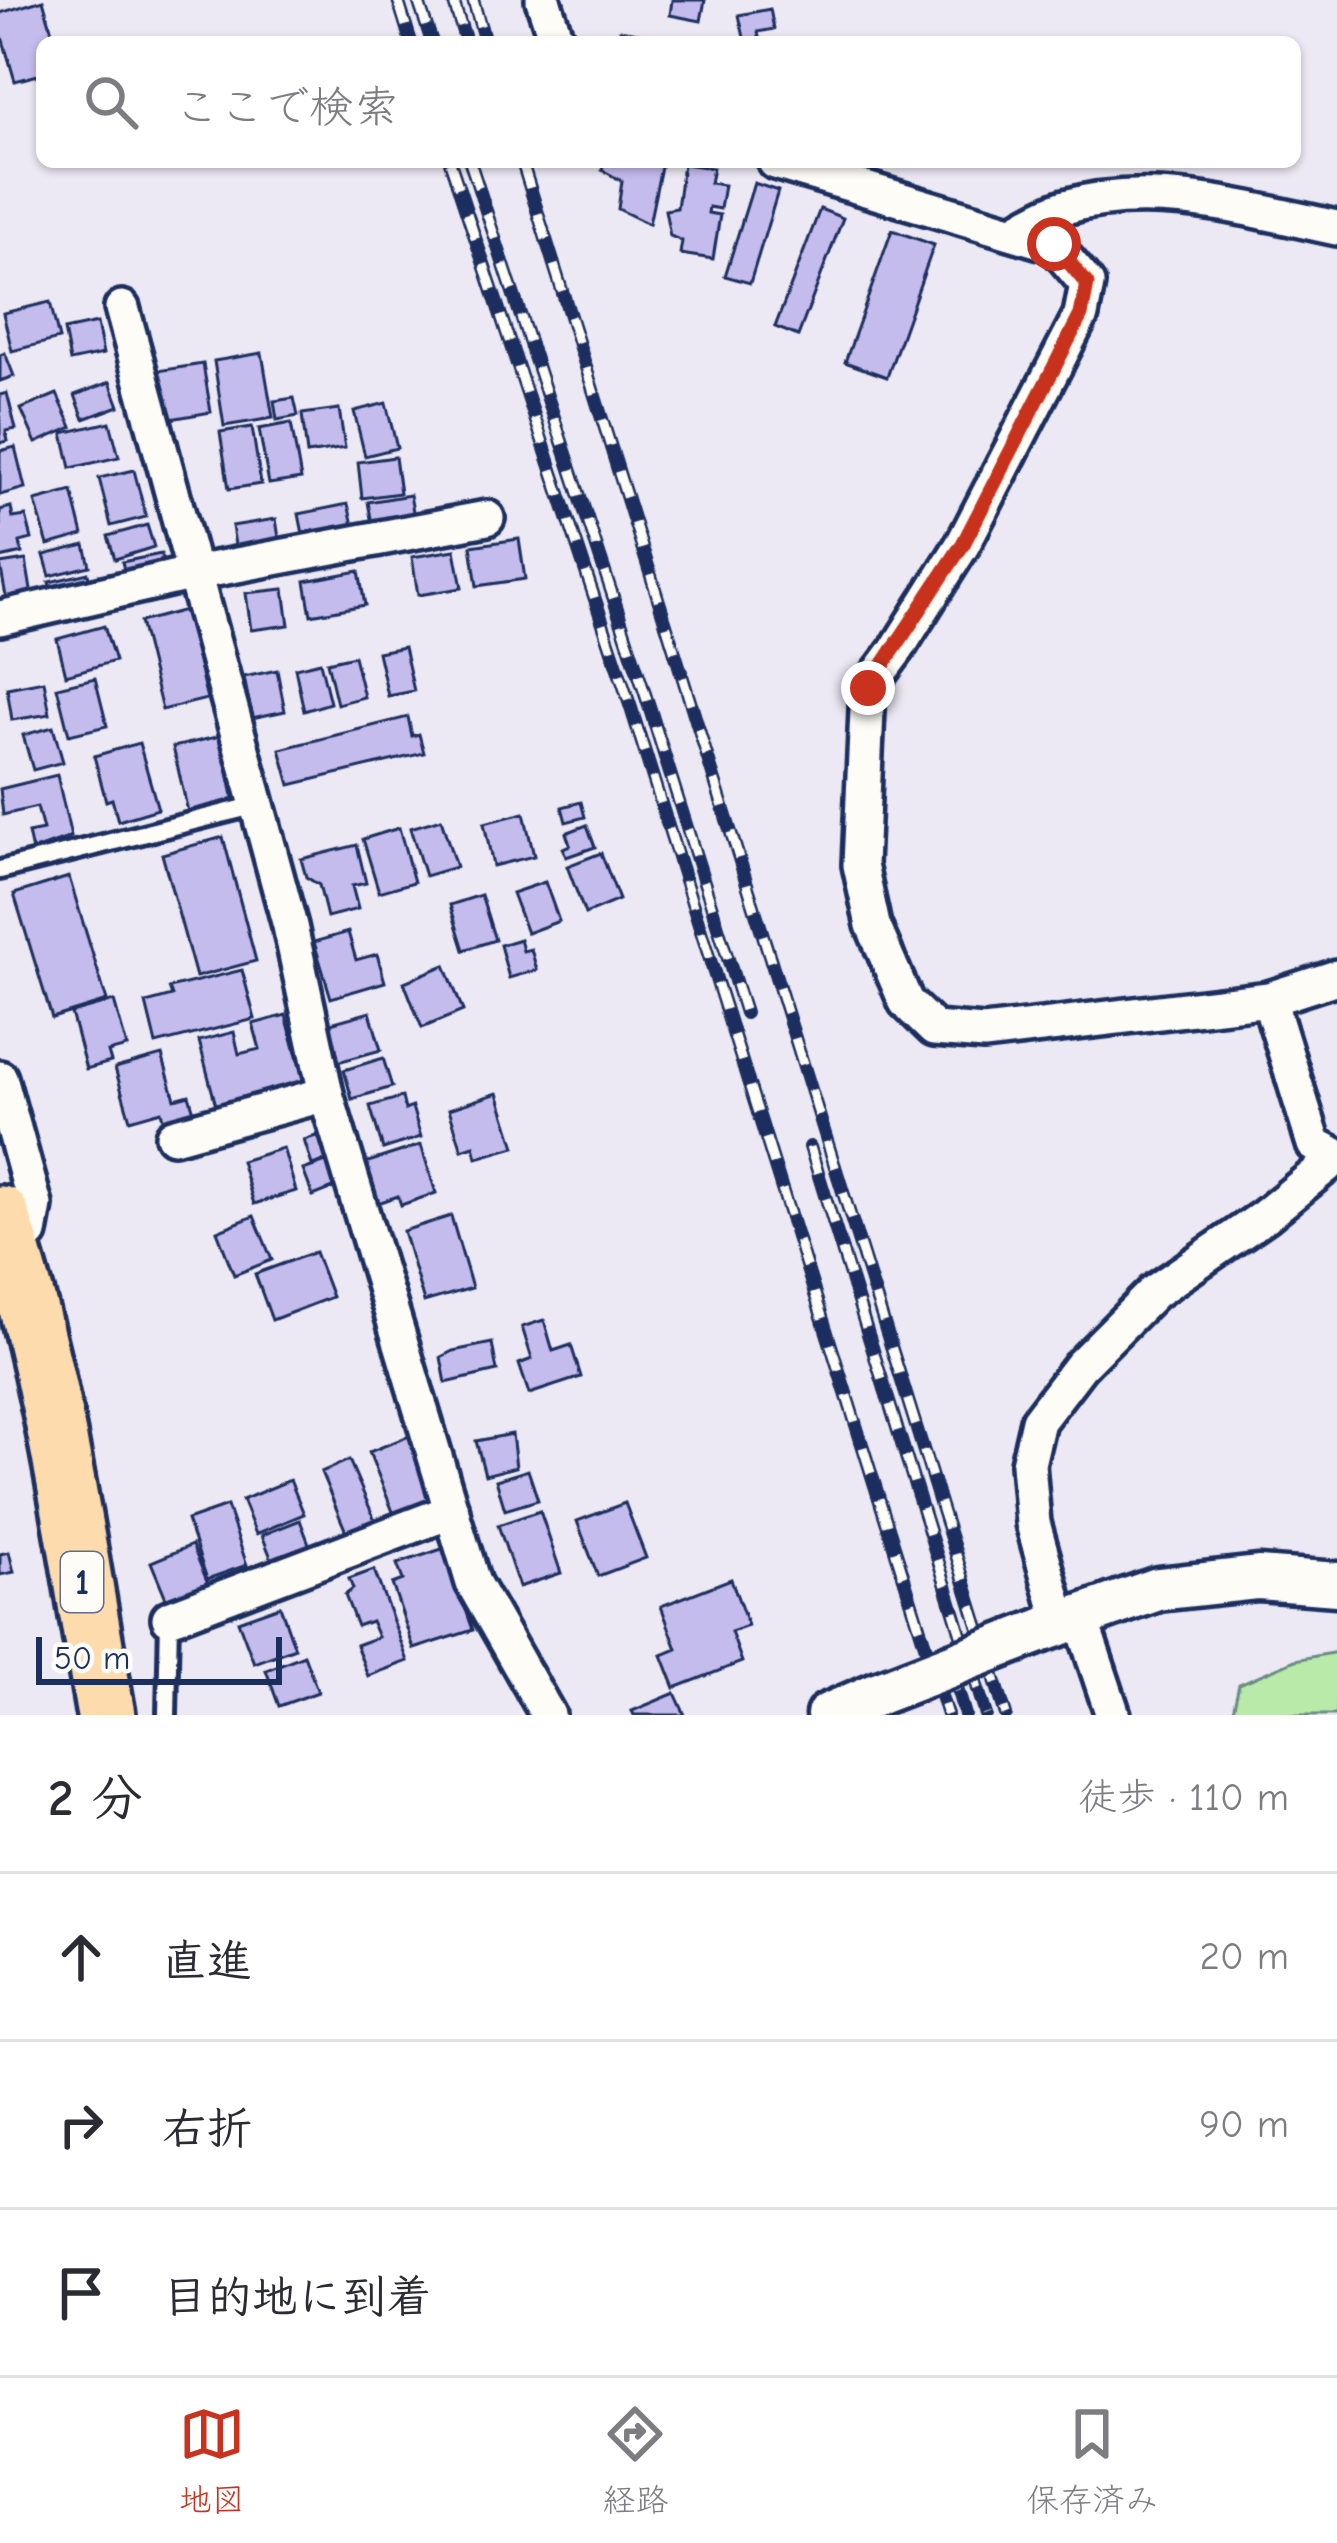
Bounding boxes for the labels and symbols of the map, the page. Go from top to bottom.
route start [1027,217,1081,271]
route end [841,661,895,715]
road number: 1 [61,1552,103,1612]
scale bar [36,1631,282,1684]

